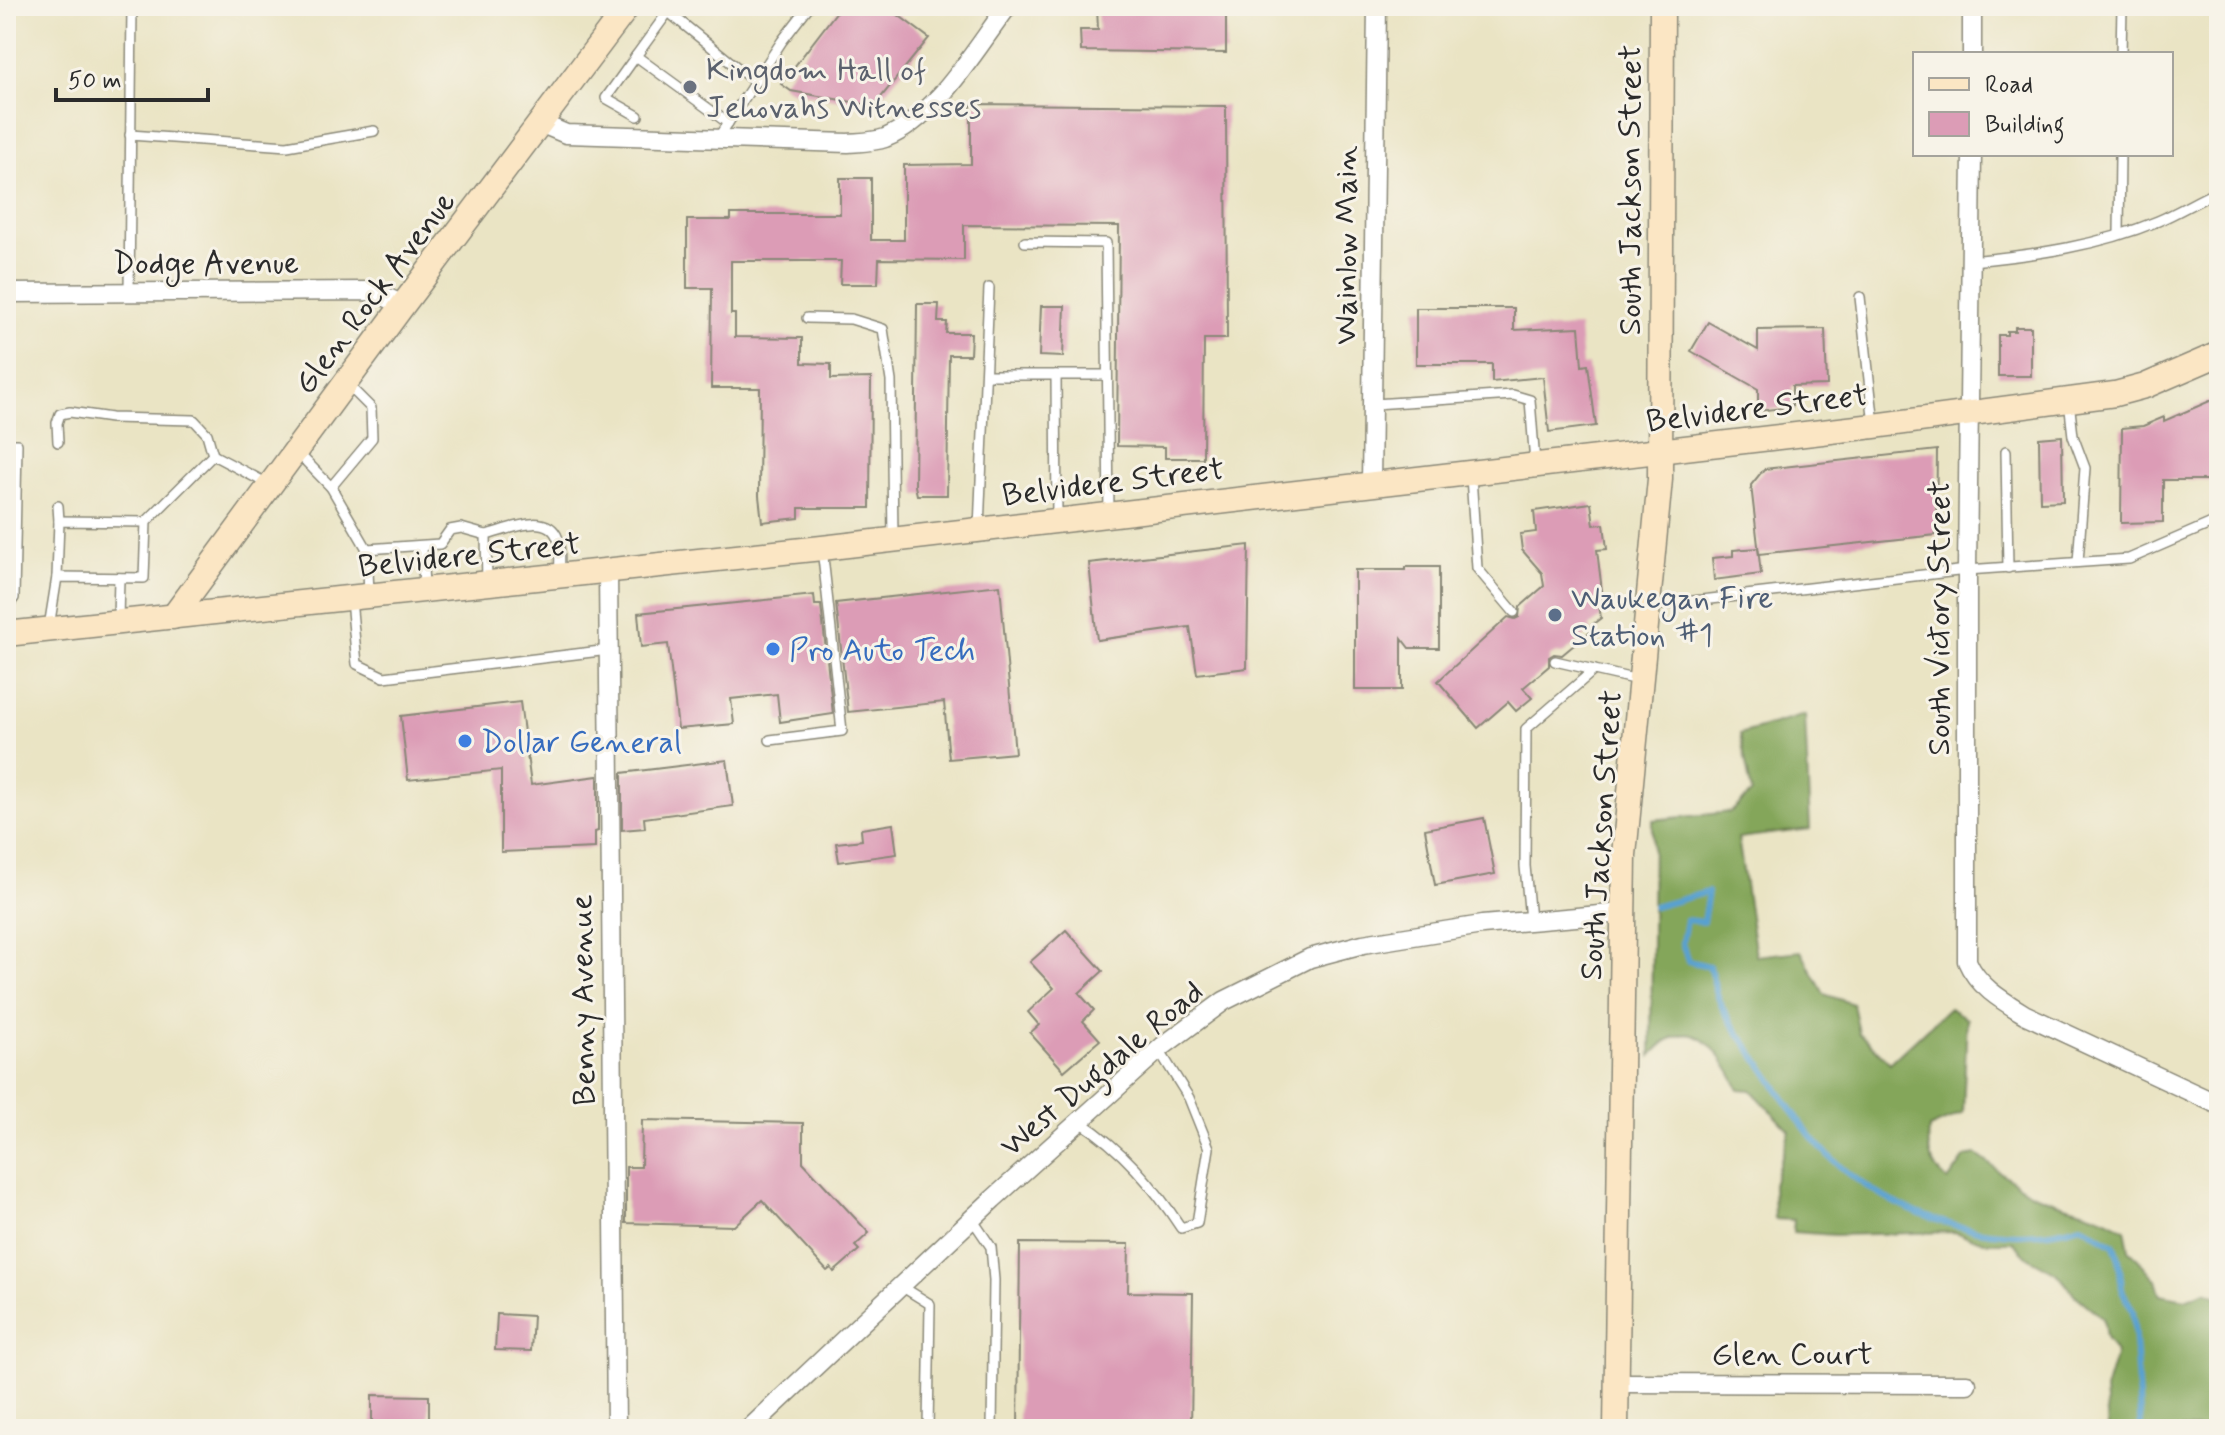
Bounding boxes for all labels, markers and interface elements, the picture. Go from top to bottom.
street label: South Jackson Street [1610,45,1652,335]
place label: Kingdom Hall of Jehovahs Witnesses [706,50,981,129]
scale bar [56,52,208,102]
legend [1913,52,2173,156]
text: 50 m [68,66,122,97]
text: Road [1985,70,2033,101]
marker: Kingdom Hall of Jehovahs Witnesses [681,78,699,96]
text: Building [1985,110,2065,144]
street label: Wainlow Main [1326,145,1368,345]
street label: Glen Rock Avenue [285,183,466,403]
street label: Dodge Avenue [113,243,299,287]
street label: Belvidere Street [1644,375,1871,443]
street label: Belvidere Street [1000,449,1227,517]
street label: South Victory Street [1919,480,1961,756]
street label: Belvidere Street [356,523,582,589]
place label: Waukegan Fire Station #1 [1571,578,1773,657]
marker: Waukegan Fire Station #1 [1546,606,1564,624]
place label: Pro Auto Tech [789,630,975,672]
marker: Pro Auto Tech [764,640,782,658]
street label: South Jackson Street [1571,689,1633,982]
place label: Dollar General [481,722,682,764]
marker: Dollar General [456,732,474,750]
street label: Benny Avenue [561,894,607,1106]
street label: West Dugdale Road [992,972,1215,1169]
street label: Glen Court [1711,1334,1873,1376]

